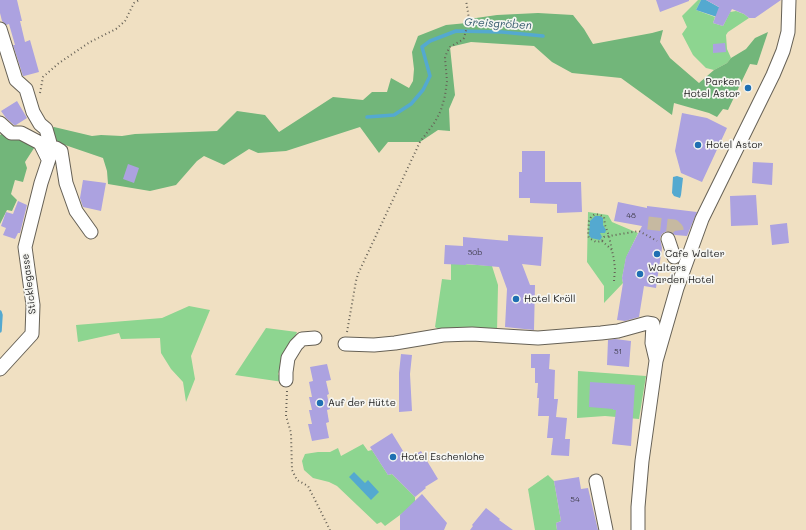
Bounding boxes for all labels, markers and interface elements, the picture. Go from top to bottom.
water label: Greisgröben [464,16,532,32]
place label: Parken Hotel Astor [684,76,740,100]
marker: Parken Hotel Astor [743,83,753,93]
place label: Hotel Astor [706,139,762,151]
marker: Hotel Astor [693,140,703,150]
house number: 48 [626,211,636,221]
house number: 50b [468,248,482,258]
place label: Cafe Walter [665,248,725,260]
marker: Cafe Walter [652,249,662,259]
street label: Sticklegasse [19,253,39,315]
place label: Walters Garden Hotel [648,262,714,286]
marker: Walters Garden Hotel [635,269,645,279]
place label: Hotel Kröll [524,293,575,305]
marker: Hotel Kröll [511,294,521,304]
house number: 51 [614,347,622,357]
place label: Auf der Hütte [328,397,396,409]
marker: Auf der Hütte [315,398,325,408]
place label: Hotel Eschenlohe [401,451,484,463]
marker: Hotel Eschenlohe [388,452,398,462]
house number: 54 [570,495,580,505]

